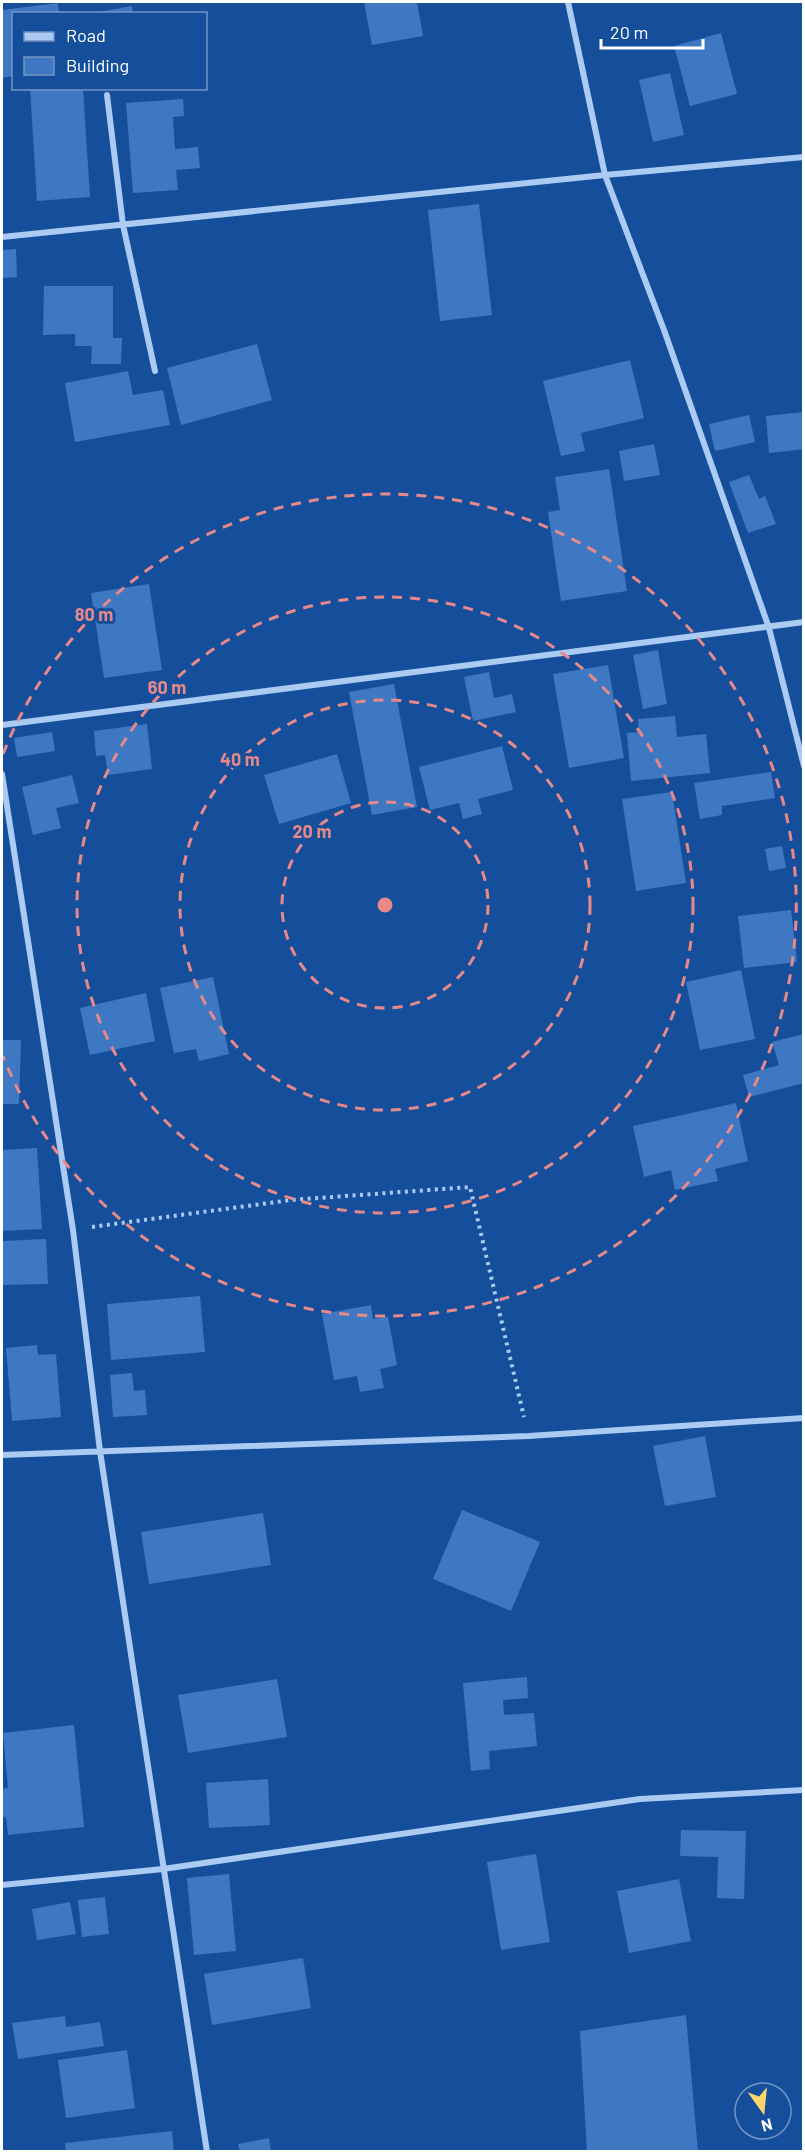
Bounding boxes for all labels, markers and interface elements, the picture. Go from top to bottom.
legend [12,12,207,90]
scale bar [601,12,703,50]
text: 20 m [610,21,648,43]
text: Road [66,24,106,46]
text: Building [66,54,129,76]
text: 80 m [75,603,113,625]
text: 60 m [148,676,186,698]
text: 40 m [220,748,260,770]
text: 20 m [293,820,331,842]
centre of rings [375,895,395,915]
north arrow [733,2081,793,2141]
text: N [759,2115,775,2137]

